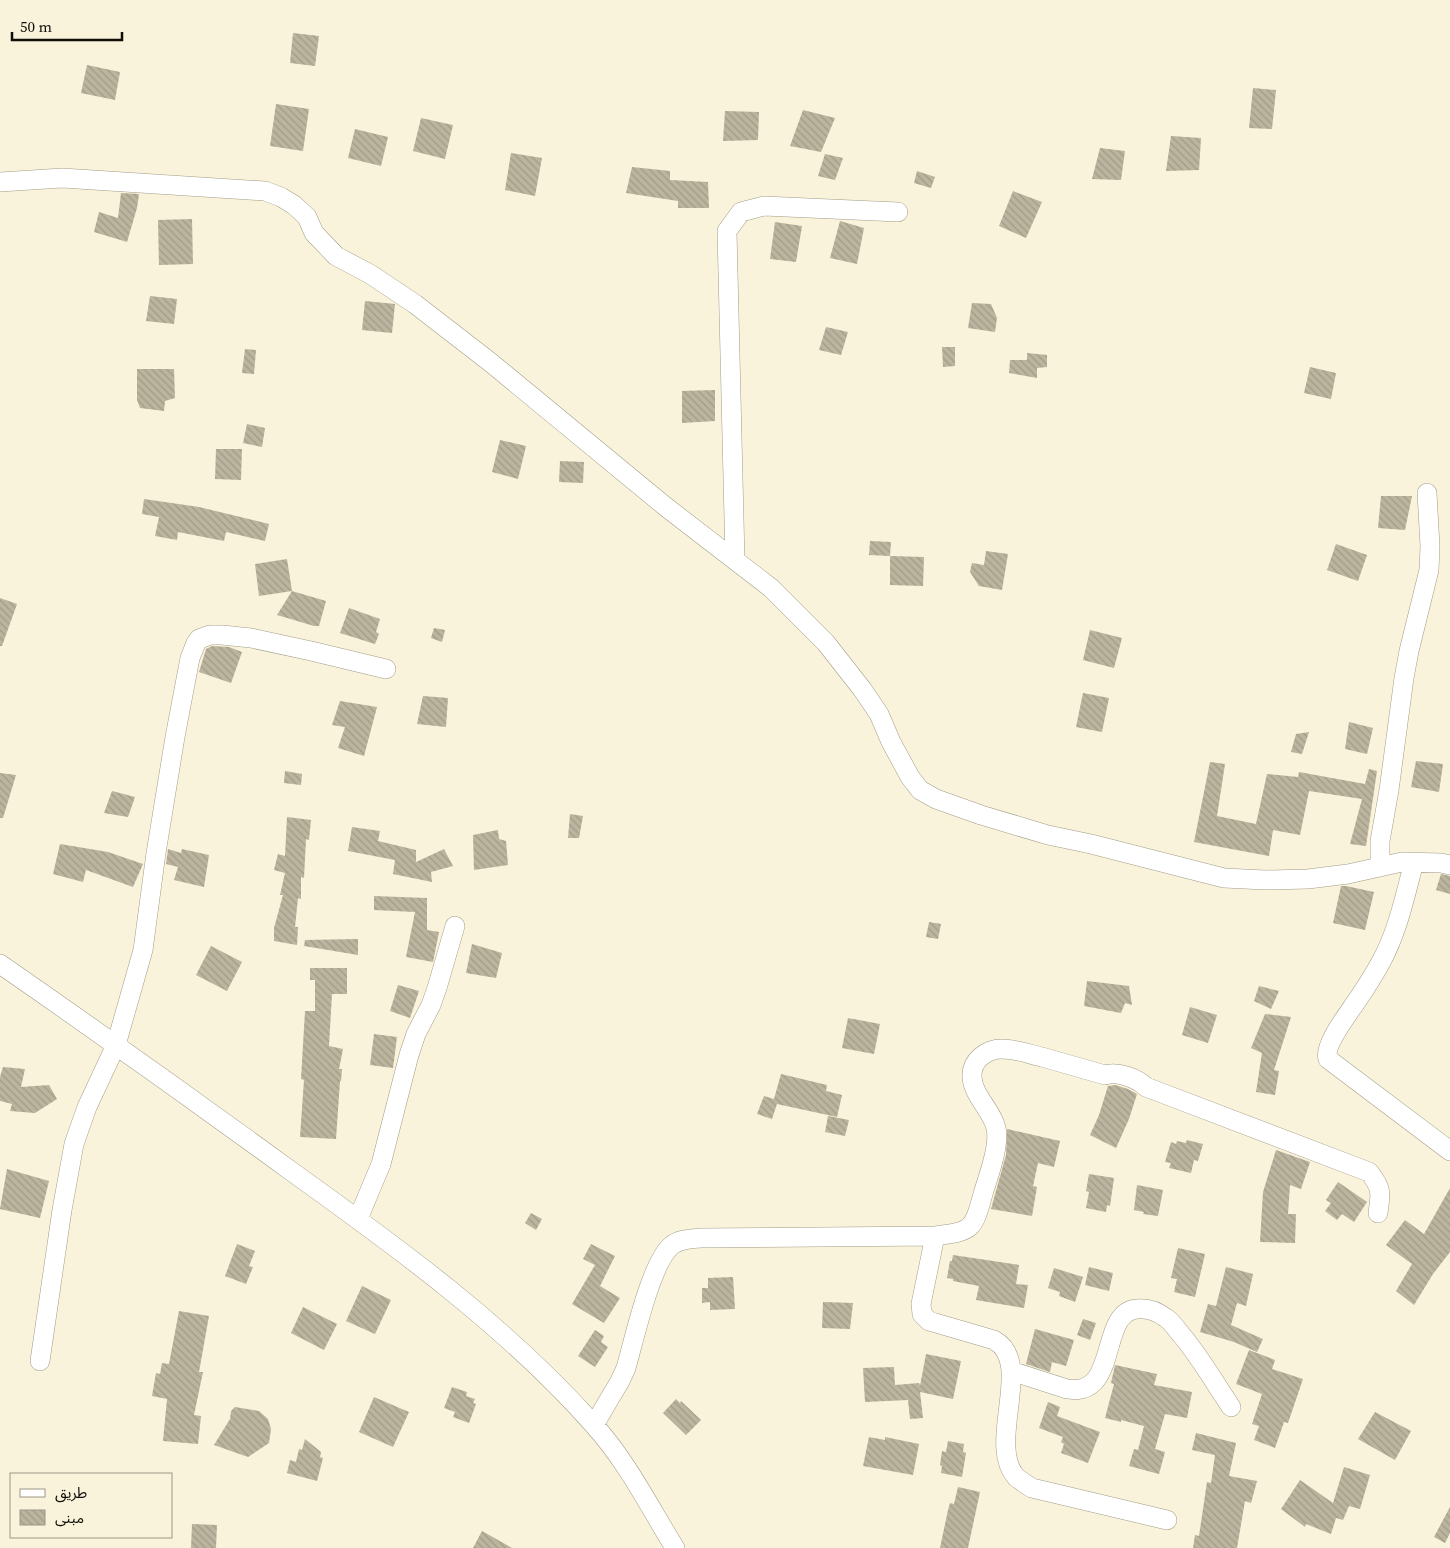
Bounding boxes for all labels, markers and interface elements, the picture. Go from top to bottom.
scale bar [12,10,122,42]
text: 50 m [20,16,52,37]
legend [10,1473,172,1538]
text: طريق [55,1482,87,1503]
text: مبنى [55,1507,84,1528]

